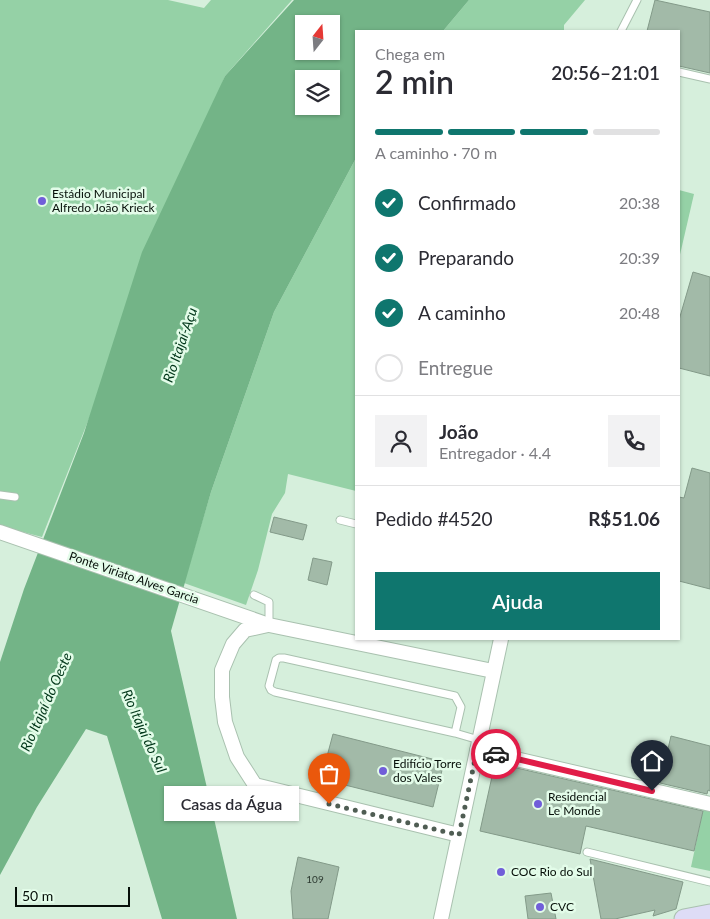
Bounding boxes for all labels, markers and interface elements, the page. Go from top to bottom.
north arrow [295,15,340,60]
map controls [295,15,340,115]
text: Chega em [375,44,445,63]
text: 20:56–21:01 [551,61,660,84]
text: 2 min [375,62,454,101]
button: layers [295,70,340,115]
text: A caminho · 70 m [375,143,497,162]
place label: Estádio Municipal Alfredo João Krieck [52,186,156,215]
icon: check [375,189,403,217]
text: Confirmado [418,191,516,214]
text: 20:38 [619,193,660,212]
marker: Estádio Municipal Alfredo João Krieck [36,195,48,207]
icon: check [375,244,403,272]
text: Preparando [418,246,514,269]
text: 20:39 [619,248,660,267]
icon: check [375,299,403,327]
text: A caminho [418,301,506,324]
text: 20:48 [619,303,660,322]
water label: Rio Itajaí-Açu [159,305,200,385]
text: Entregue [418,356,493,379]
button: person [375,415,427,467]
button: phone [608,415,660,467]
text: João [439,420,478,443]
text: Entregador · 4.4 [439,443,551,462]
text: Pedido #4520 [375,507,493,530]
text: R$51.06 [588,507,660,530]
street label: Ponte Viriato Alves Garcia [67,548,201,607]
button: Ajuda [375,572,660,630]
water label: Rio Itajaí do Oeste [16,649,75,754]
water label: Rio Itajaí do Sul [118,686,170,775]
courier [471,729,521,779]
icon: car [482,740,510,768]
pin [631,740,673,791]
icon: home [638,747,666,775]
pin [308,753,350,804]
place label: Edifício Torre dos Vales [393,756,462,785]
icon: bag [315,760,343,788]
marker: Edifício Torre dos Vales [377,765,389,777]
callout: Casas da Água [164,786,299,822]
place label: Residencial Le Monde [548,789,607,818]
text: Casas da Água [181,794,282,813]
marker: Residencial Le Monde [532,798,544,810]
place label: COC Rio do Sul [511,864,592,879]
marker: COC Rio do Sul [495,866,507,878]
house number: 109 [306,873,324,885]
scale bar [15,884,130,907]
text: 50 m [22,887,53,904]
place label: CVC [550,899,574,914]
marker: CVC [534,901,546,913]

